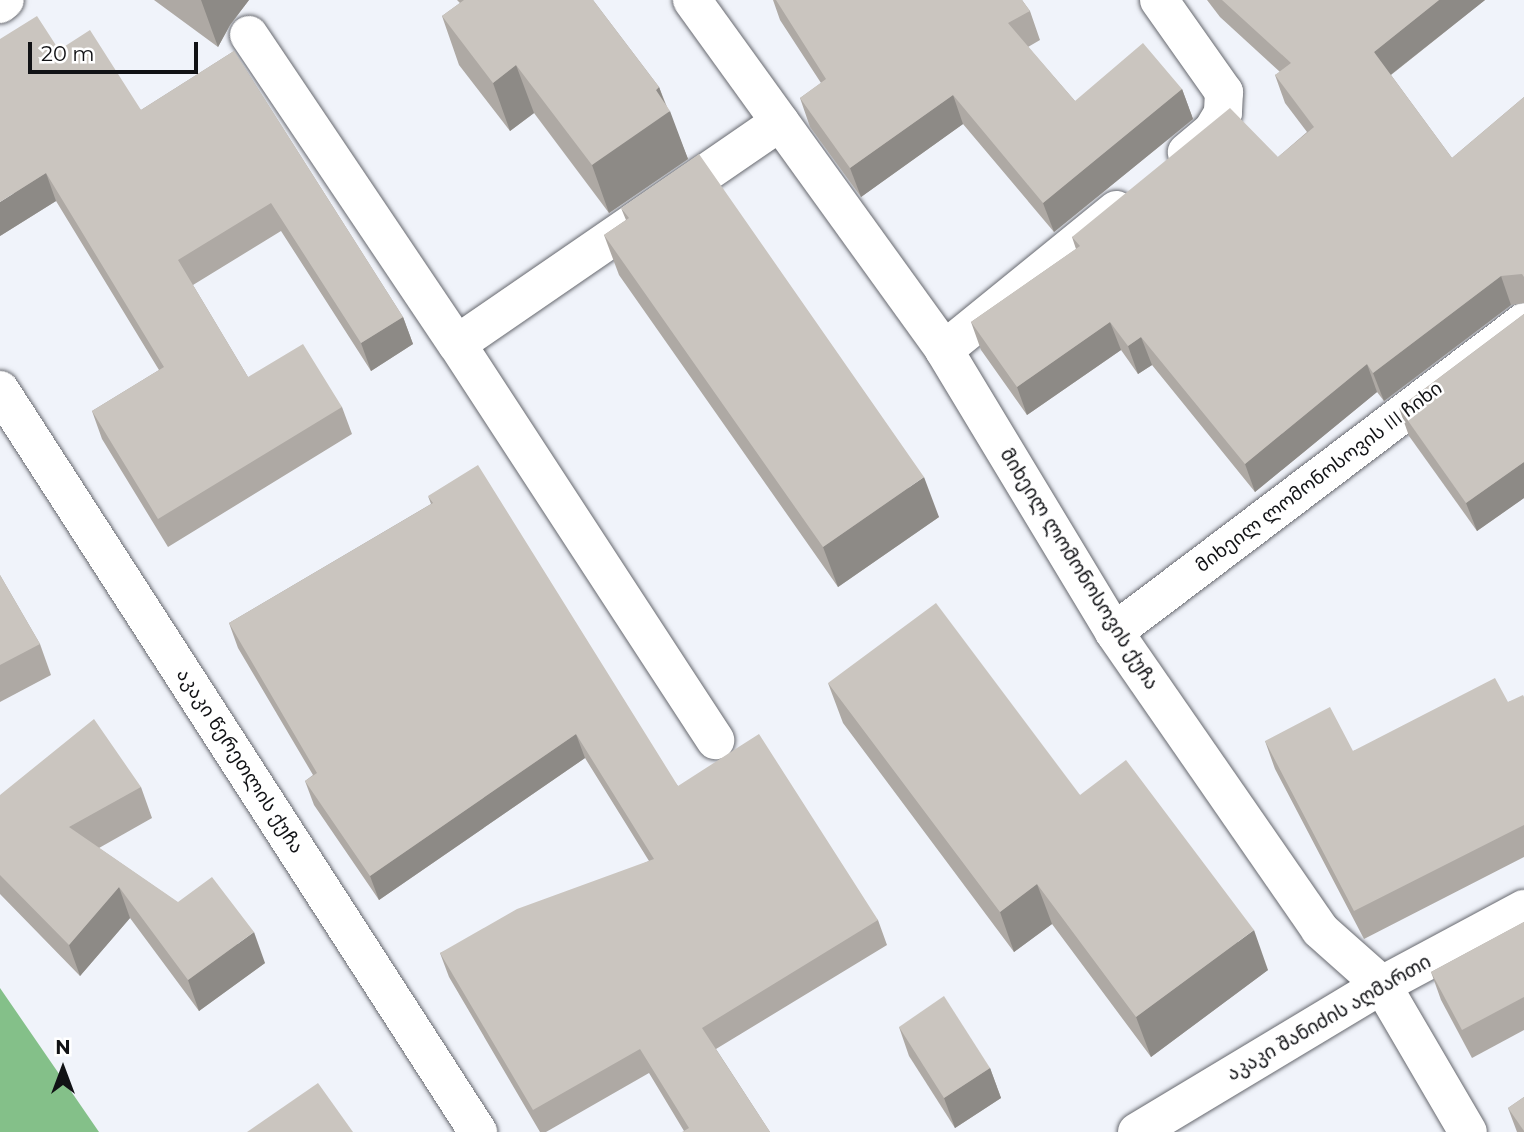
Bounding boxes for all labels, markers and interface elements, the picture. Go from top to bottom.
scale bar [32,28,201,72]
text: 20 m [41,41,95,66]
street label: მიხეილ ლომონოსოვის III ჩიხი [1191,377,1447,577]
street label: მიხეილ ლომონოსოვის ქუჩა [995,444,1163,694]
street label: აკაკი წერეთლის ქუჩა [172,664,308,858]
street label: აკაკი შანიძის აღმართი [1223,950,1435,1086]
north arrow [28,1034,98,1104]
text: N [55,1036,71,1059]

